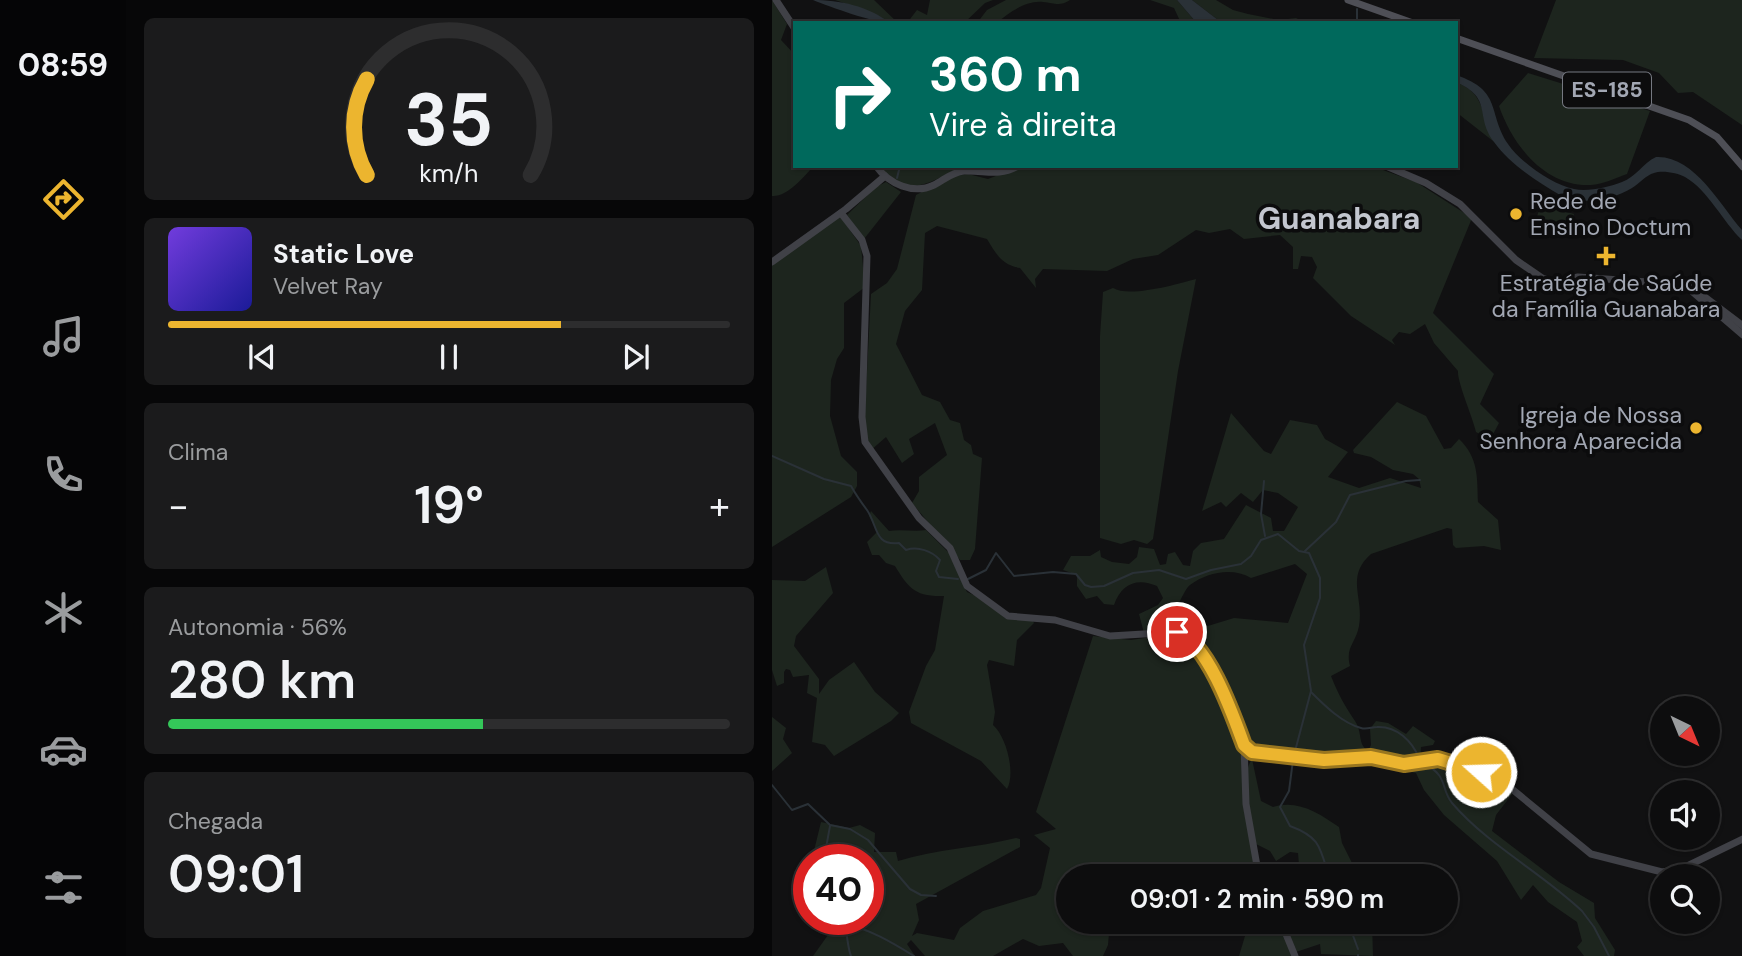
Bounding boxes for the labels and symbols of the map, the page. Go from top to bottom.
road number: ES-185 [1563,72,1651,108]
place label: Rede de Ensino Doctum [1530,186,1691,242]
district label: Guanabara [1258,199,1420,238]
marker: Rede de Ensino Doctum [1508,206,1524,222]
marker: Estratégia de Saúde da Família Guanabara [1596,246,1616,266]
place label: Estratégia de Saúde da Família Guanabara [1492,268,1720,324]
place label: Igreja de Nossa Senhora Aparecida [1479,400,1682,456]
marker: Igreja de Nossa Senhora Aparecida [1688,420,1704,436]
pin [1147,602,1207,662]
north arrow [1650,696,1720,766]
position arrow [1444,735,1518,809]
speed limit sign: 40 [793,844,884,935]

